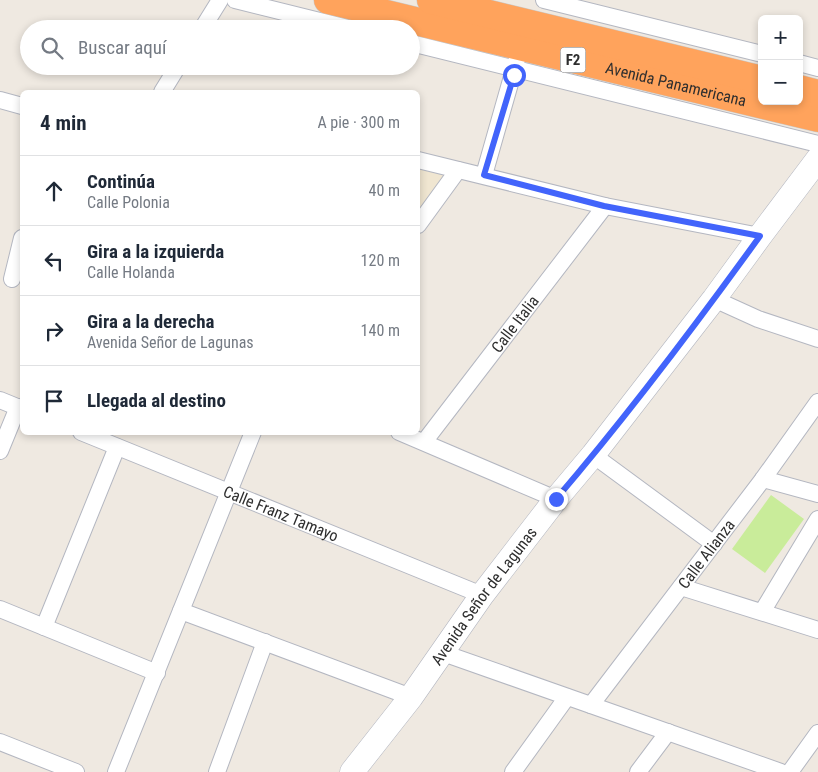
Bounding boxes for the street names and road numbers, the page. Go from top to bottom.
road number: F2 [560,48,586,72]
street label: Avenida Panamericana [604,58,748,110]
street label: Calle Italia [487,292,543,356]
street label: Calle Franz Tamayo [221,482,341,546]
street label: Calle Alianza [674,516,739,592]
street label: Avenida Señor de Lagunas [427,523,541,669]

